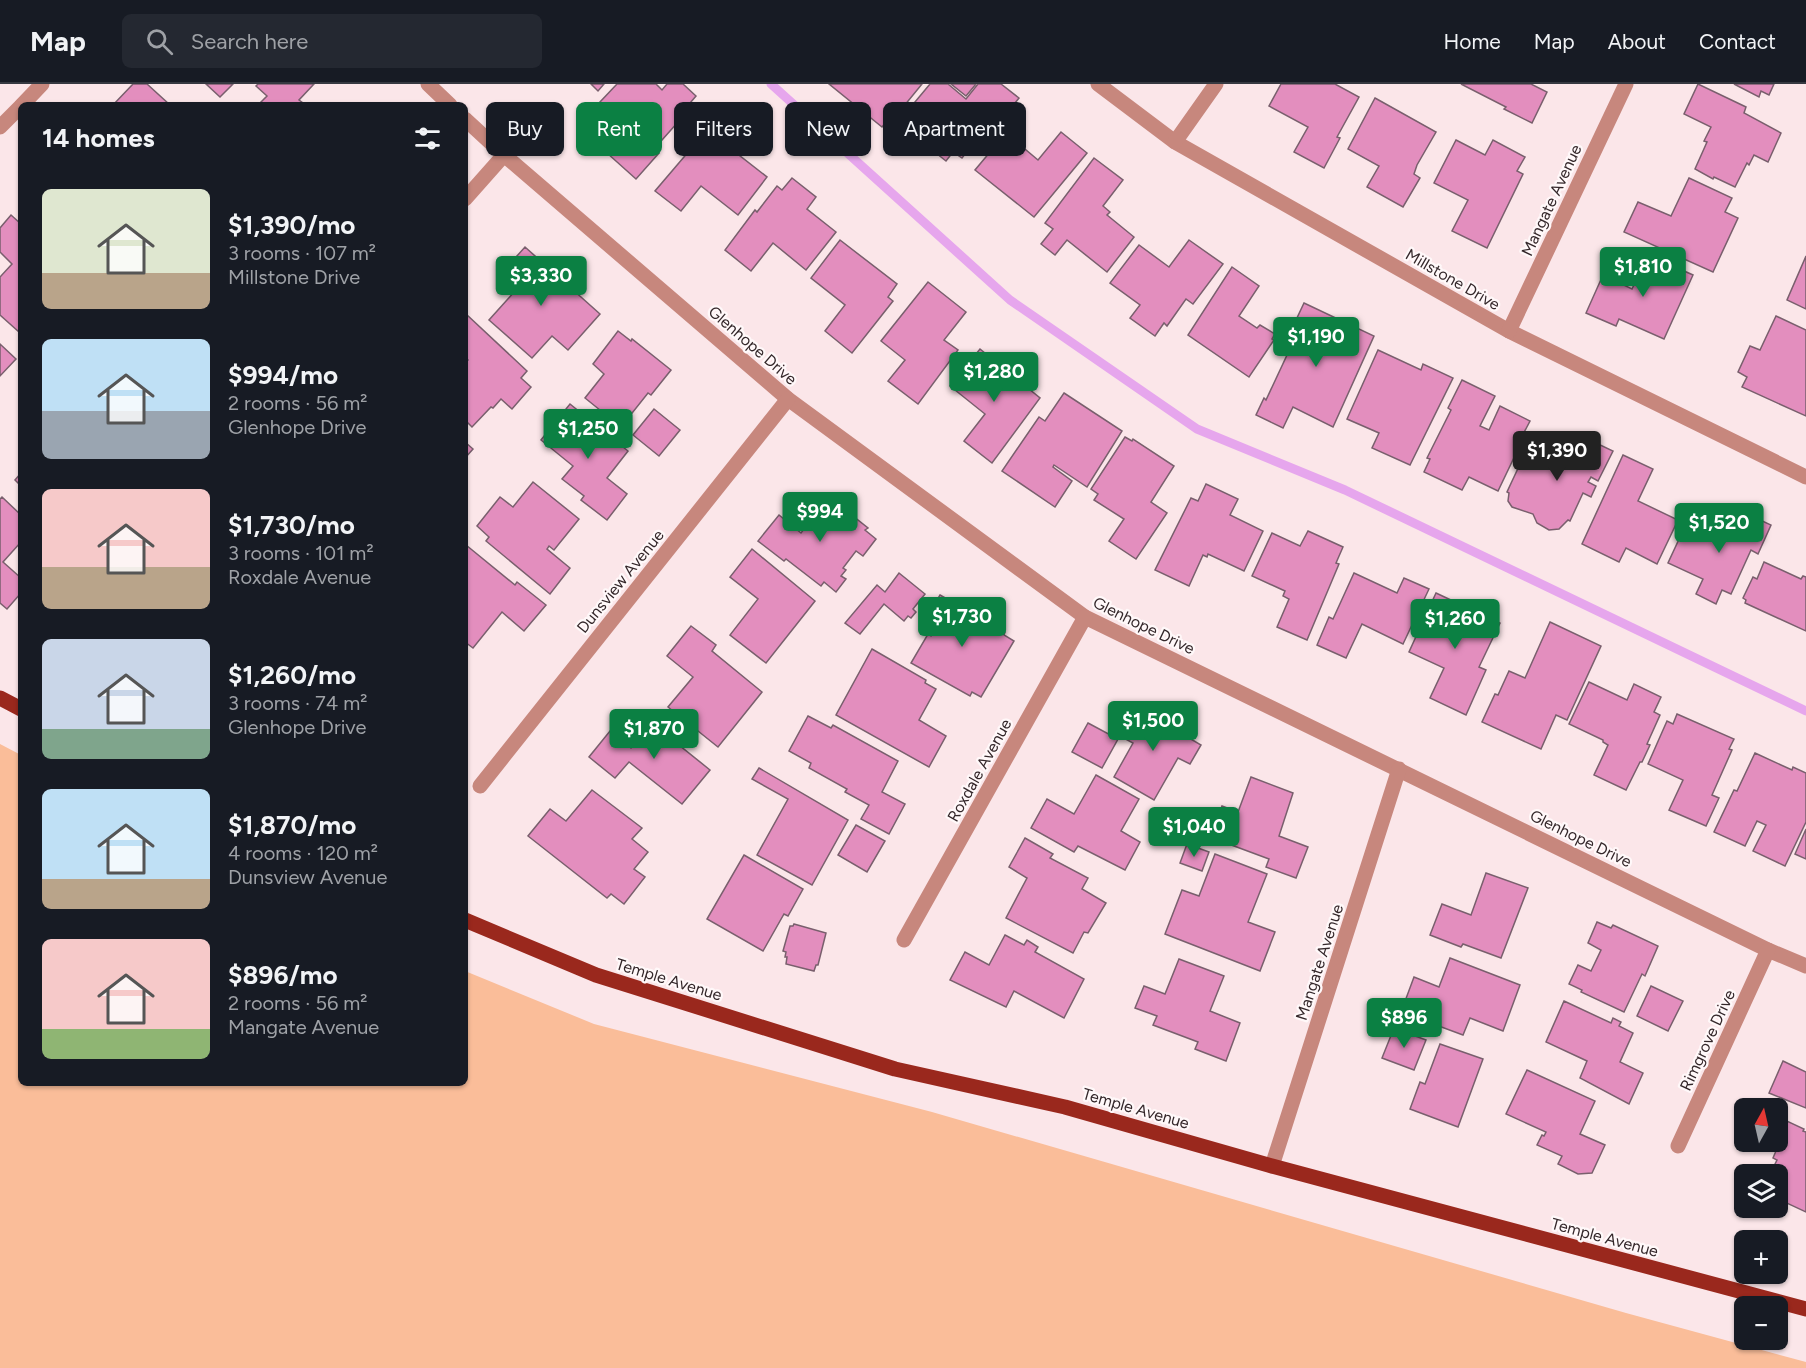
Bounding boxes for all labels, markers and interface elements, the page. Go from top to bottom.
search box [122,14,542,68]
text: Map [30,24,86,58]
icon: search [143,25,176,58]
text: Search here [191,28,308,55]
text: Home [1444,29,1501,54]
text: Map [1534,29,1575,54]
text: About [1608,29,1666,54]
text: Contact [1699,29,1776,54]
chip: Buy [486,102,564,156]
chip: Rent [576,102,662,156]
chip: Filters [674,102,773,156]
chip: New [785,102,871,156]
chip: Apartment [883,102,1026,156]
text: 14 homes [42,122,155,154]
icon: filters [411,122,444,155]
street label: Mangate Avenue [1517,141,1586,259]
text: $1,390/mo [228,209,355,241]
icon: home [90,213,162,285]
text: 3 rooms · 107 m² [228,241,376,265]
street label: Millstone Drive [1402,245,1503,314]
pin: $1,810 [1594,247,1692,298]
text: $1,810 [1614,254,1672,278]
pin: $3,330 [492,256,590,307]
text: $3,330 [510,263,572,287]
text: Millstone Drive [228,265,360,289]
street label: Glenhope Drive [705,302,801,389]
pin: $1,190 [1267,317,1365,368]
text: $1,190 [1287,324,1345,348]
pin: $1,280 [945,352,1043,403]
text: $994/mo [228,359,338,391]
text: $1,280 [963,359,1025,383]
icon: home [90,363,162,435]
text: 2 rooms · 56 m² [228,391,367,415]
pin: $1,250 [539,409,637,460]
text: Glenhope Drive [228,415,366,439]
text: $1,250 [558,416,618,440]
pin: $1,390 [1508,431,1606,482]
text: $1,390 [1527,438,1587,462]
pin: $994 [784,492,856,543]
text: $994 [797,499,843,523]
pin: $1,520 [1670,503,1768,554]
text: $1,730/mo [228,509,355,541]
text: $1,520 [1689,510,1749,534]
icon: home [90,513,162,585]
street label: Dunsview Avenue [573,526,668,637]
text: 3 rooms · 101 m² [228,541,374,565]
text: Roxdale Avenue [228,565,371,589]
street label: Glenhope Drive [1090,593,1198,658]
pin: $1,730 [913,597,1011,648]
pin: $1,260 [1406,599,1504,650]
text: $1,730 [932,604,992,628]
text: $1,260 [1425,606,1485,630]
text: $1,260/mo [228,659,356,691]
icon: home [90,663,162,735]
text: 3 rooms · 74 m² [228,691,367,715]
pin: $1,500 [1104,701,1202,752]
text: $1,500 [1122,708,1184,732]
pin: $1,870 [605,709,703,760]
text: Glenhope Drive [228,715,366,739]
street label: Roxdale Avenue [943,715,1016,825]
text: $1,870 [624,716,684,740]
street label: Glenhope Drive [1527,806,1635,871]
pin: $1,040 [1145,807,1243,858]
text: $1,870/mo [228,809,356,841]
icon: home [90,813,162,885]
text: $1,040 [1162,814,1226,838]
text: 4 rooms · 120 m² [228,841,378,865]
text: Dunsview Avenue [228,865,387,889]
street label: Mangate Avenue [1292,901,1347,1023]
street label: Temple Avenue [613,954,724,1005]
text: $896/mo [228,959,338,991]
icon: home [90,963,162,1035]
street label: Rimgrove Drive [1676,987,1739,1094]
text: 2 rooms · 56 m² [228,991,367,1015]
pin: $896 [1368,998,1440,1049]
text: $896 [1381,1005,1427,1029]
text: Mangate Avenue [228,1015,379,1039]
street label: Temple Avenue [1080,1084,1192,1133]
north arrow [1734,1098,1788,1152]
map controls [1734,1098,1788,1350]
button: layers [1734,1164,1788,1218]
street label: Temple Avenue [1549,1214,1661,1261]
button: + [1734,1230,1788,1284]
button: − [1734,1296,1788,1350]

